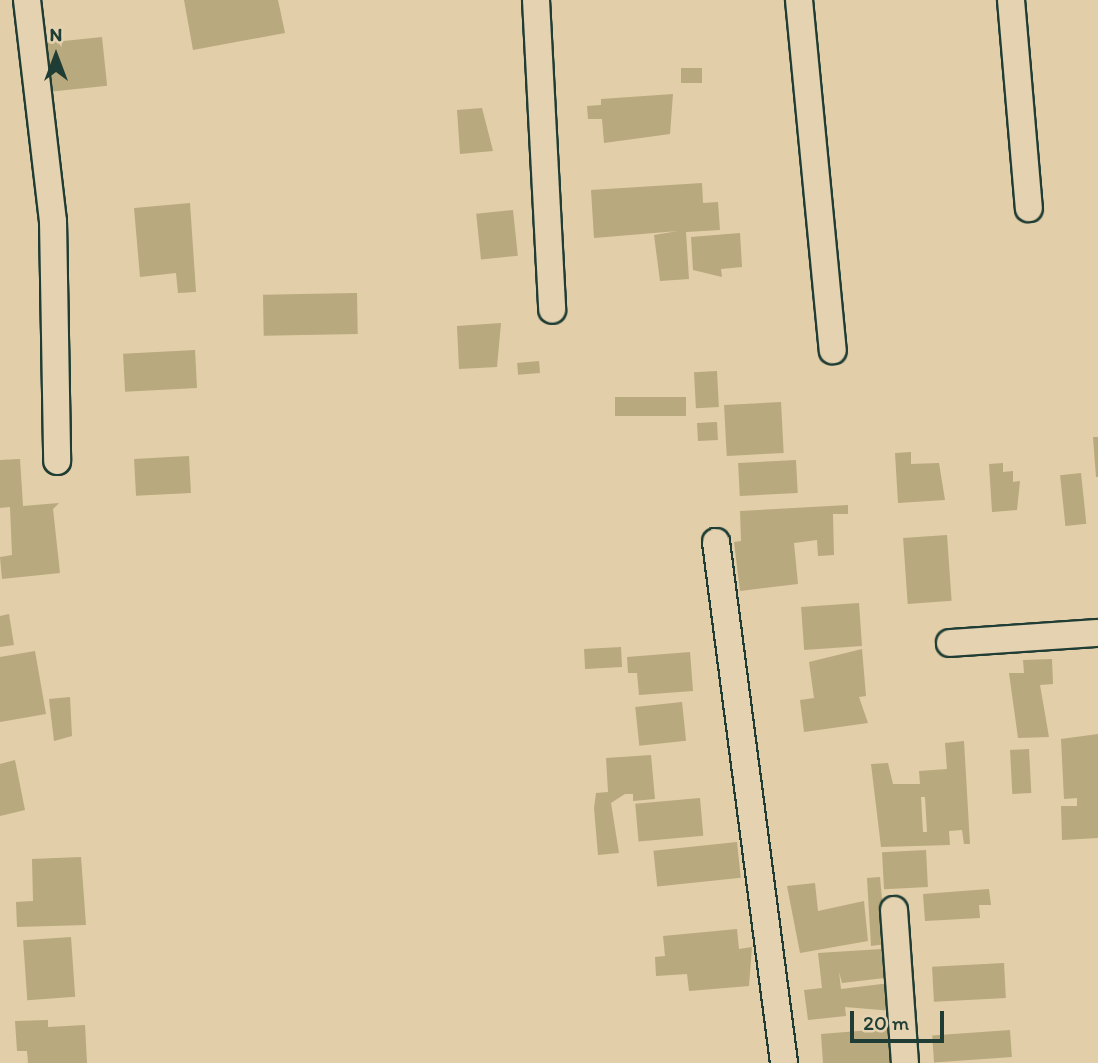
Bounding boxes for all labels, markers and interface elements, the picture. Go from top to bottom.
north arrow [21,21,91,91]
text: N [50,23,62,46]
scale bar [853,996,948,1040]
text: 20 m [863,1010,909,1035]

